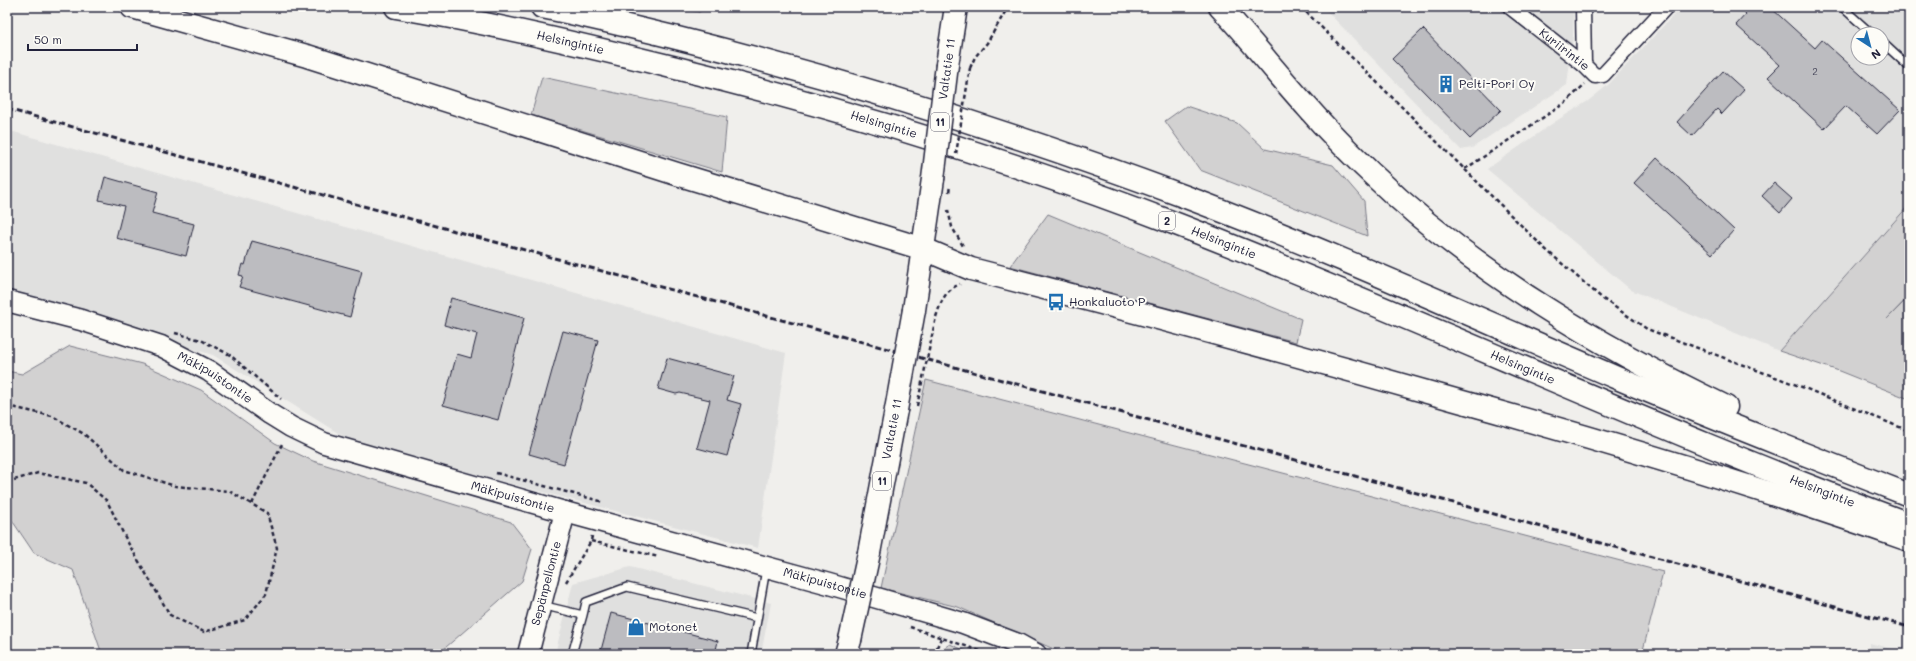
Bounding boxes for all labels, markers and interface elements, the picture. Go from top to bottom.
street label: Kuriirintie [1536,24,1594,73]
scale bar [28,26,137,52]
street label: Helsingintie [535,26,606,57]
north arrow [1850,26,1890,66]
text: 50 m [34,31,62,47]
street label: Valtatie 11 [934,37,958,101]
text: N [1868,46,1884,63]
house number: 2 [1812,64,1818,78]
building icon: Pelti-Pori Oy [1436,74,1456,94]
place label: Pelti-Pori Oy [1459,75,1535,91]
street label: Helsingintie [849,106,919,141]
road number: 11 [931,113,949,131]
road number: 2 [1159,212,1175,230]
street label: Helsingintie [1189,222,1259,262]
bus stop icon: Honkaluoto P [1046,292,1066,312]
place label: Honkaluoto P [1069,293,1145,309]
street label: Helsingintie [1488,345,1558,387]
street label: Mäkipuistontie [175,347,256,406]
street label: Valtatie 11 [877,397,905,461]
street label: Helsingintie [1788,470,1858,510]
road number: 11 [873,472,891,490]
street label: Mäkipuistontie [469,477,557,516]
street label: Sepänpellontie [527,539,564,627]
street label: Mäkipuistontie [782,563,869,602]
shop icon: Motonet [626,617,646,637]
place label: Motonet [649,618,697,634]

